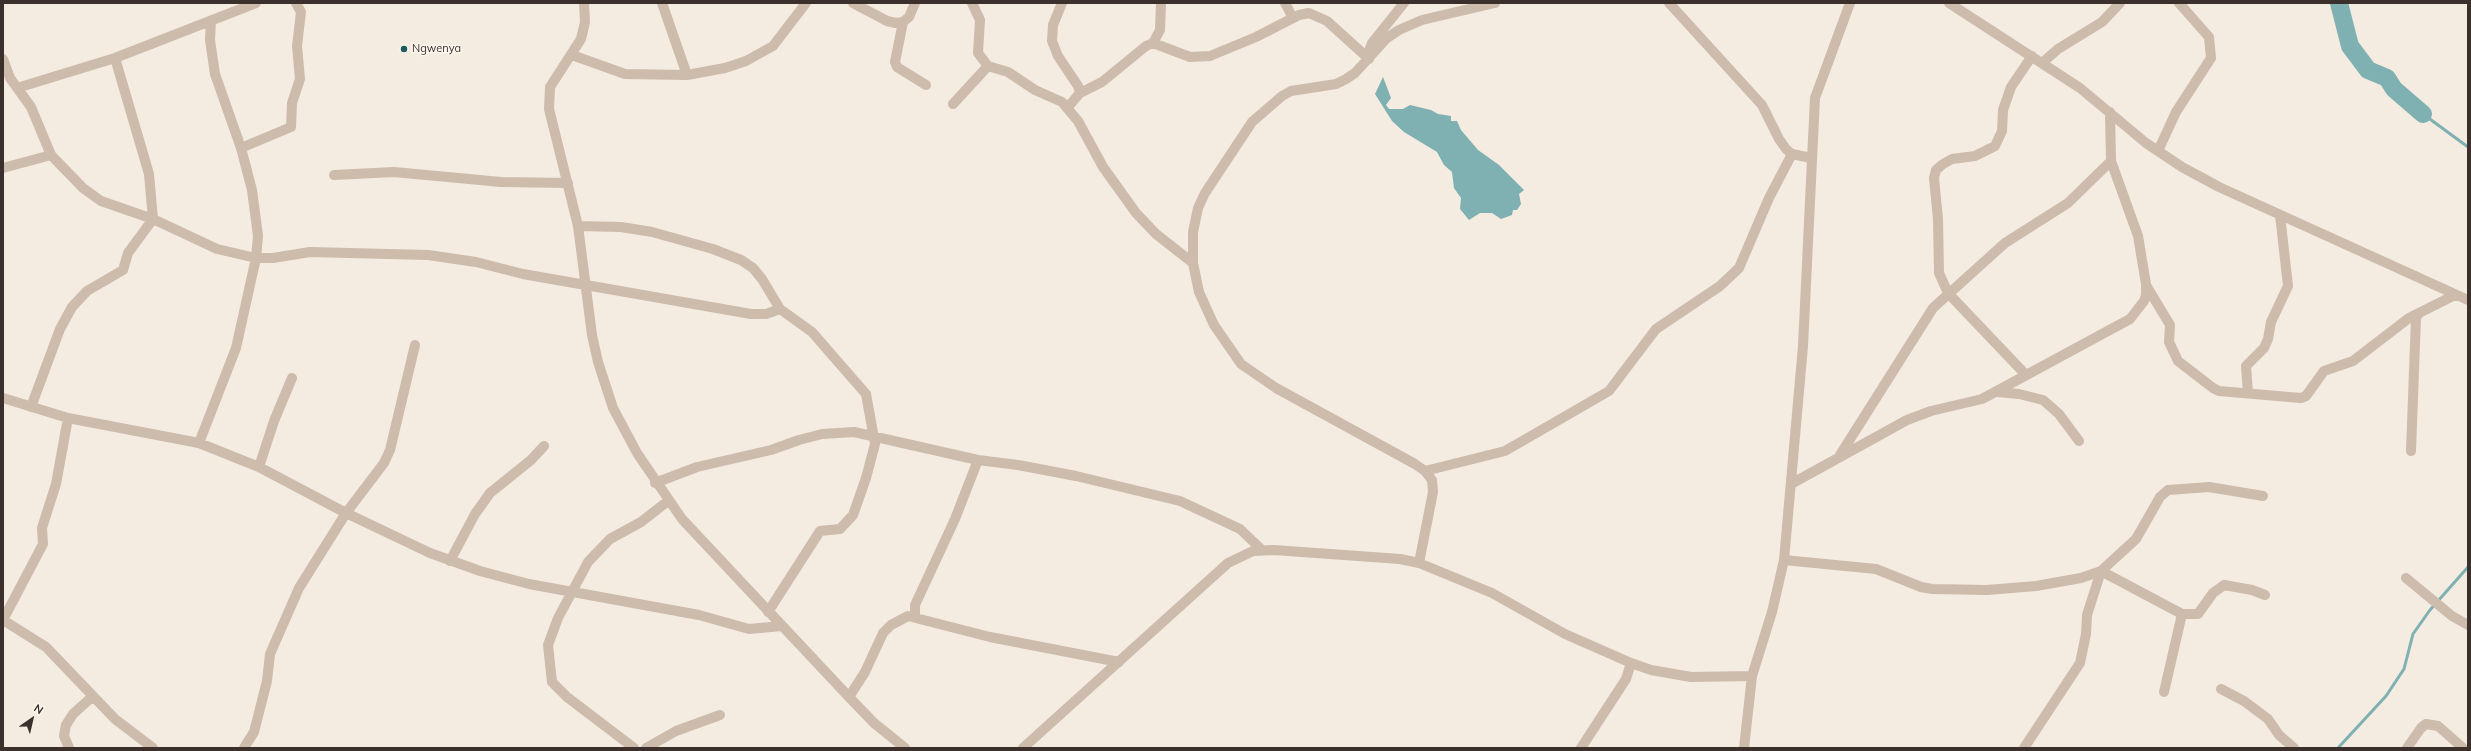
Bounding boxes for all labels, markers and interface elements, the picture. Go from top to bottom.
place label: Ngwenya [412,42,461,56]
marker: Ngwenya [399,44,409,54]
north arrow [12,699,52,739]
text: N [31,701,46,717]

